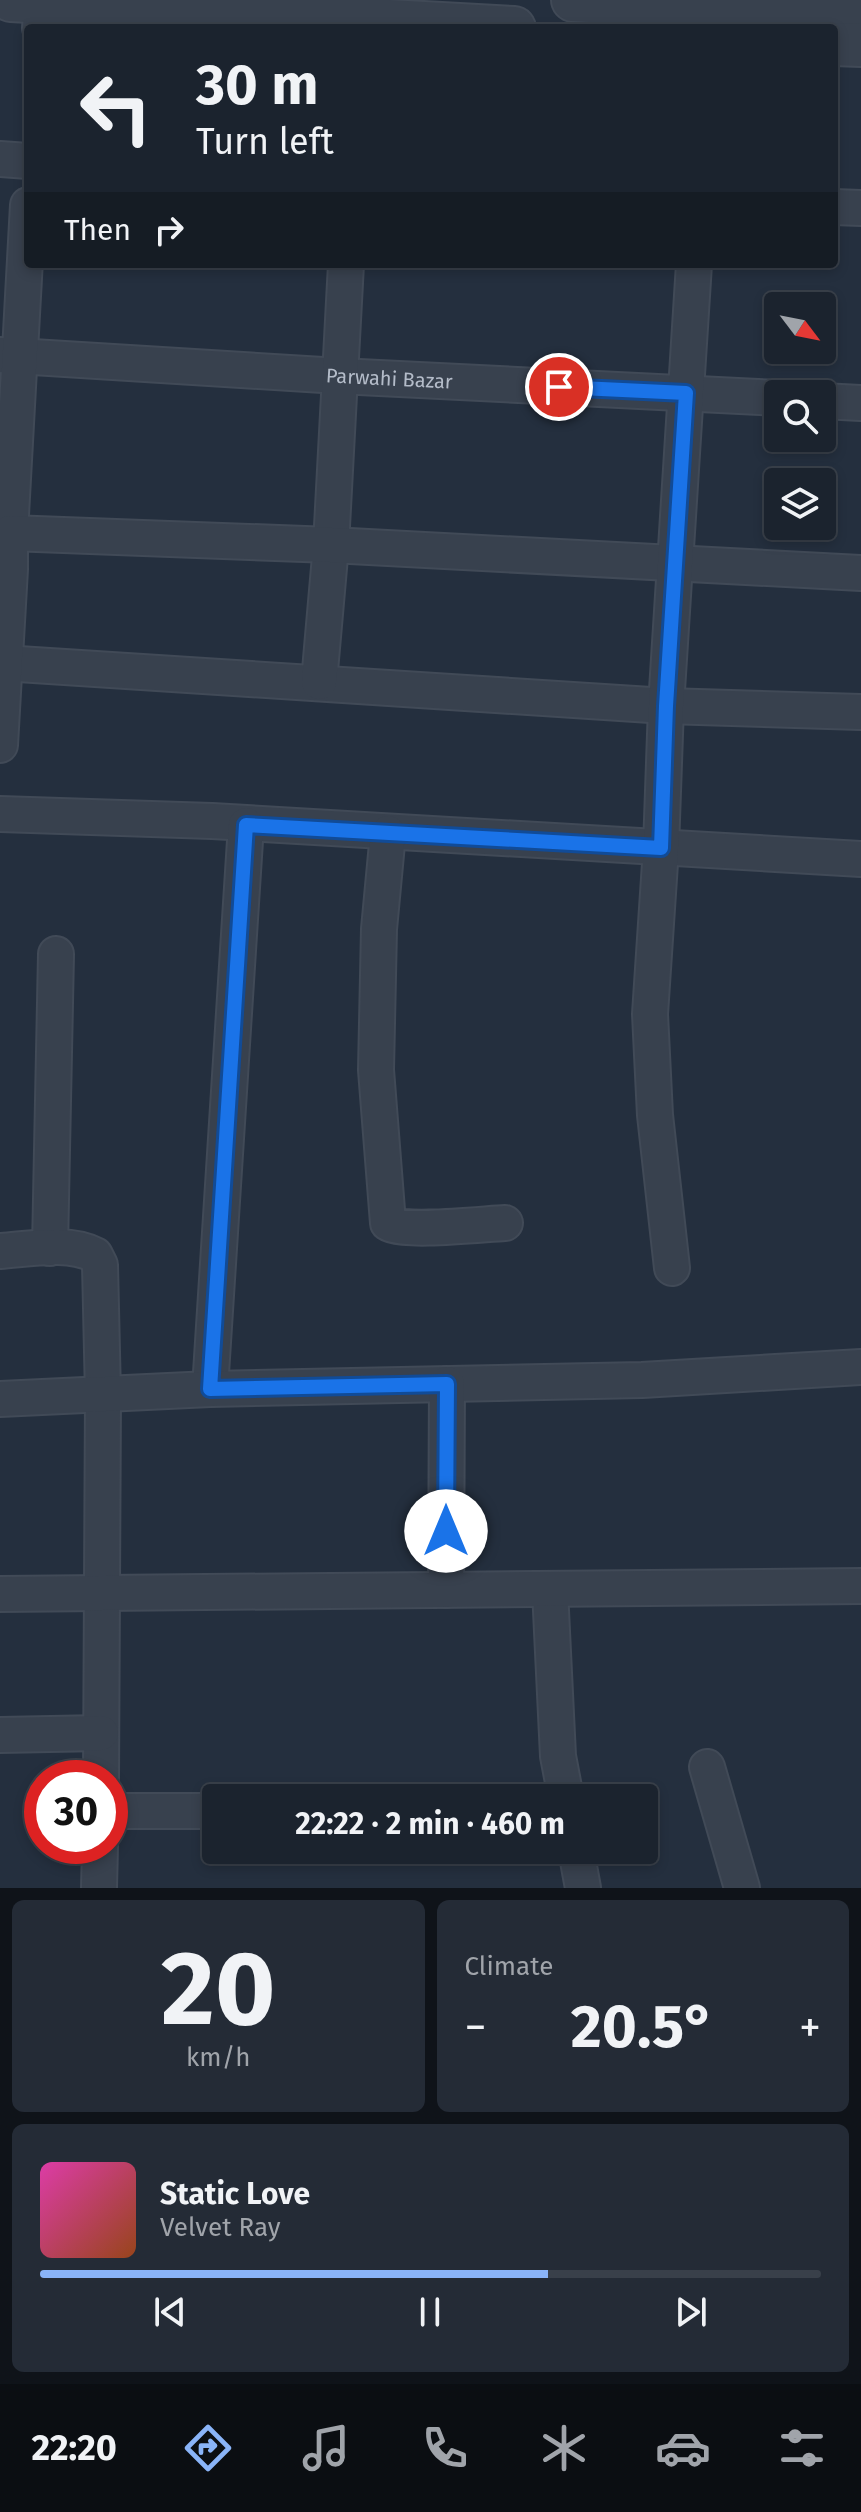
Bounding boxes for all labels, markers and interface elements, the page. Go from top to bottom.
text: 30 m [196,52,318,119]
icon: left [64,56,168,160]
text: Turn left [196,120,334,164]
icon: right [147,208,191,252]
text: Then [64,212,131,248]
north arrow [764,292,836,364]
map controls [764,292,836,540]
pin [525,353,593,421]
street label: Parwahi Bazar [325,363,454,394]
icon: arrive [537,365,581,409]
button: search [764,380,836,452]
button: layers [764,468,836,540]
position arrow [404,1489,488,1573]
speed limit sign: 30 [24,1760,128,1864]
text: 22:22 · 2 min · 460 m [295,1806,565,1842]
text: 20 [161,1927,276,2052]
text: Climate [465,1951,553,1982]
text: 20.5° [571,1991,715,2063]
text: − [465,2001,487,2054]
text: + [799,2001,821,2054]
text: km/h [186,2042,250,2073]
text: Static Love [160,2176,310,2212]
text: Velvet Ray [160,2212,280,2243]
icon: previous [148,2290,192,2334]
icon: pause [408,2290,452,2334]
icon: next [669,2290,713,2334]
icon: directions [180,2420,236,2476]
icon: music [298,2420,354,2476]
icon: phone [417,2420,473,2476]
icon: climate [536,2420,592,2476]
icon: car [655,2420,711,2476]
icon: filters [774,2420,830,2476]
text: 22:20 [31,2426,117,2470]

